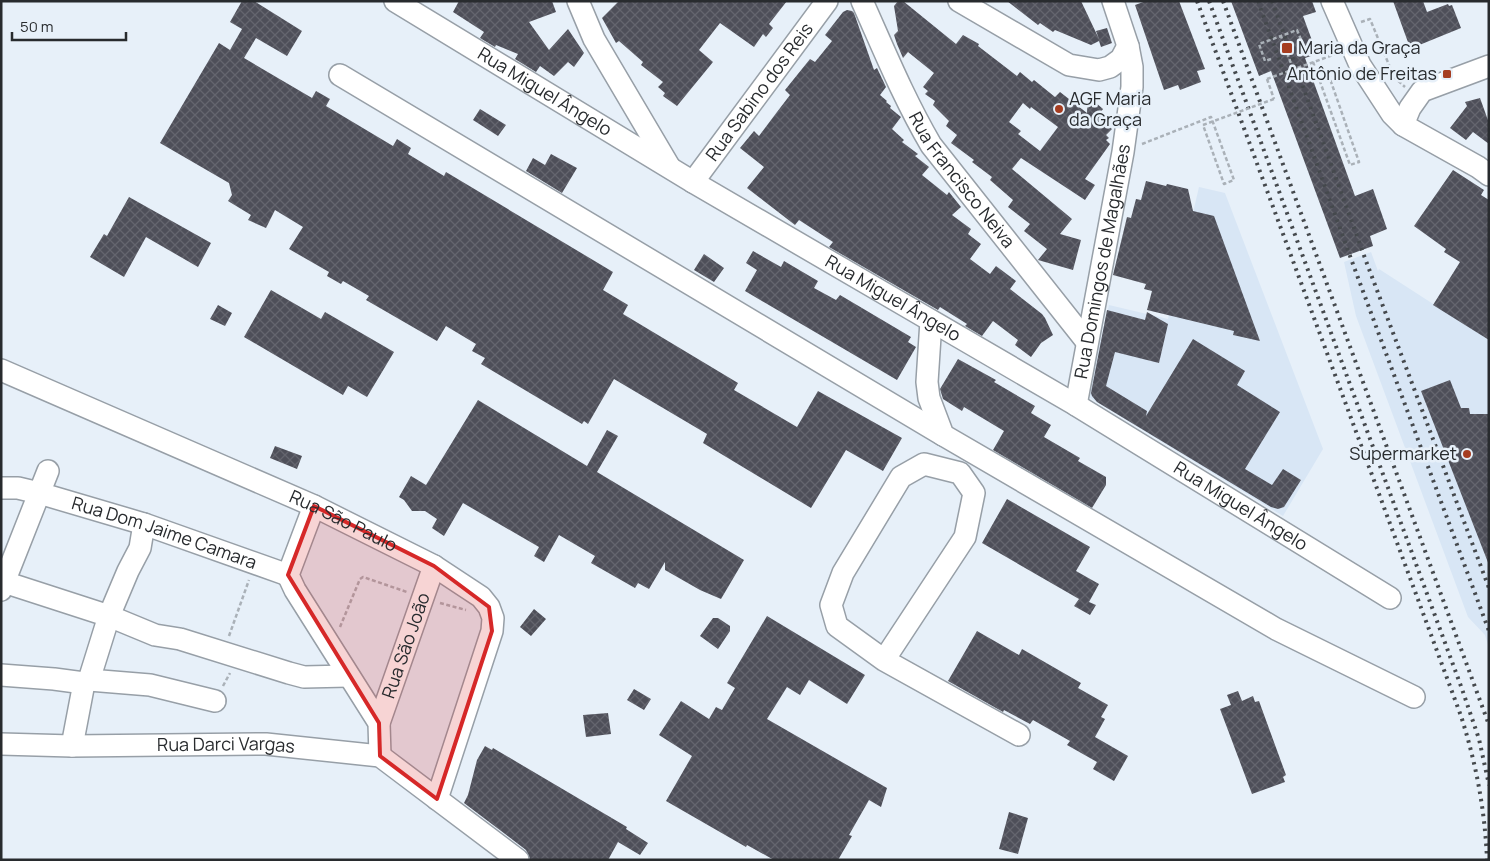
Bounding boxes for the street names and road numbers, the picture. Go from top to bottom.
street label: Rua Sabino dos Reis [700,17,818,165]
street label: Rua Miguel Ângelo [474,41,617,141]
street label: Rua Francisco Neiva [904,107,1021,253]
street label: Rua Domingos de Magalhães [1068,142,1135,381]
street label: Rua Miguel Ângelo [821,249,966,346]
street label: Rua Miguel Ângelo [1170,455,1312,556]
street label: Rua São Paulo [286,484,401,557]
street label: Rua Dom Jaime Camara [69,490,260,574]
street label: Rua São João [376,589,435,701]
street label: Rua Darci Vargas [157,731,296,758]

